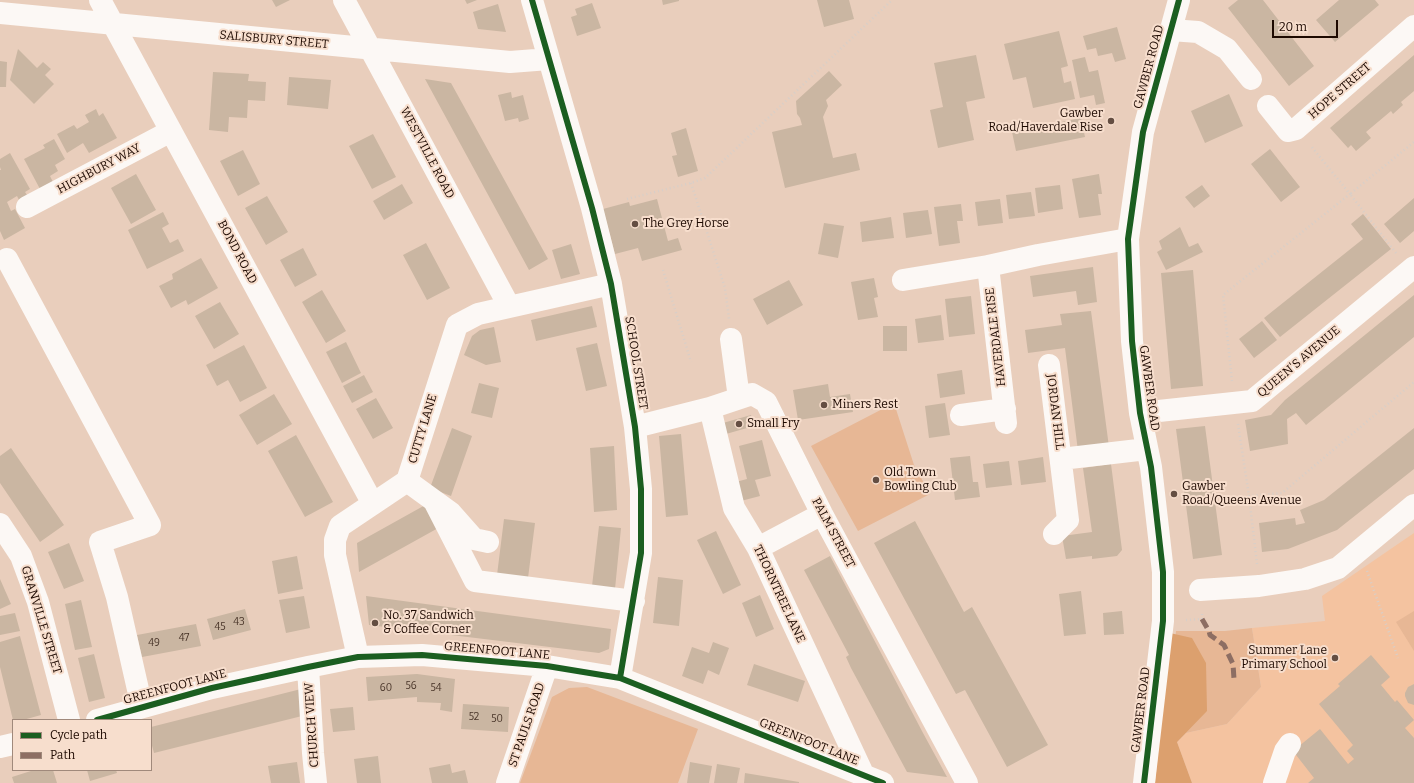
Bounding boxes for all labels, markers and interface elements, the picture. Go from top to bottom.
scale bar [1274,12,1340,38]
text: 20 m [1279,20,1307,34]
street label: GAWBER ROAD [1131,23,1167,111]
street label: SALISBURY STREET [219,28,329,52]
street label: HOPE STREET [1306,60,1374,122]
street label: WESTVILLE ROAD [397,105,457,201]
place label: Gawber Road/Haverdale Rise [988,107,1103,135]
marker: Gawber Road/Haverdale Rise [1106,116,1116,126]
street label: HIGHBURY WAY [55,141,143,197]
place label: The Grey Horse [643,217,729,231]
street label: BOND ROAD [214,218,260,286]
marker: The Grey Horse [630,219,640,229]
street label: HAVERDALE RISE [983,287,1009,387]
street label: SCHOOL STREET [622,315,650,411]
street label: QUEEN'S AVENUE [1255,323,1343,401]
street label: GAWBER ROAD [1136,344,1162,432]
street label: JORDAN HILL [1043,373,1067,451]
street label: CUTTY LANE [406,393,440,465]
place label: Miners Rest [832,398,898,412]
marker: Miners Rest [819,400,829,410]
place label: Small Fry [747,417,800,431]
marker: Small Fry [734,419,744,429]
place label: Old Town Bowling Club [884,466,957,494]
marker: Old Town Bowling Club [871,475,881,485]
place label: Gawber Road/Queens Avenue [1182,480,1301,508]
marker: Gawber Road/Queens Avenue [1169,489,1179,499]
street label: PALM STREET [809,496,857,570]
street label: THORNTREE LANE [750,543,808,645]
street label: GRANVILLE STREET [18,564,64,676]
place label: No. 37 Sandwich & Coffee Corner [383,609,474,637]
house number: 43 [233,616,245,628]
marker: No. 37 Sandwich & Coffee Corner [370,618,380,628]
house number: 45 [214,621,226,633]
house number: 47 [179,632,189,644]
house number: 49 [148,637,160,649]
street label: GREENFOOT LANE [444,639,550,663]
place label: Summer Lane Primary School [1241,644,1327,672]
marker: Summer Lane Primary School [1330,653,1340,663]
street label: GREENFOOT LANE [122,666,228,708]
street label: GAWBER ROAD [1129,666,1153,754]
house number: 56 [405,680,417,692]
street label: ST PAULS ROAD [506,681,548,769]
street label: CHURCH VIEW [302,682,322,768]
house number: 60 [380,682,392,694]
house number: 54 [430,682,442,694]
house number: 52 [469,711,479,723]
house number: 50 [491,713,503,725]
street label: GREENFOOT LANE [757,715,861,769]
legend [12,719,152,771]
text: Cycle path [50,728,107,742]
text: Path [50,748,75,762]

